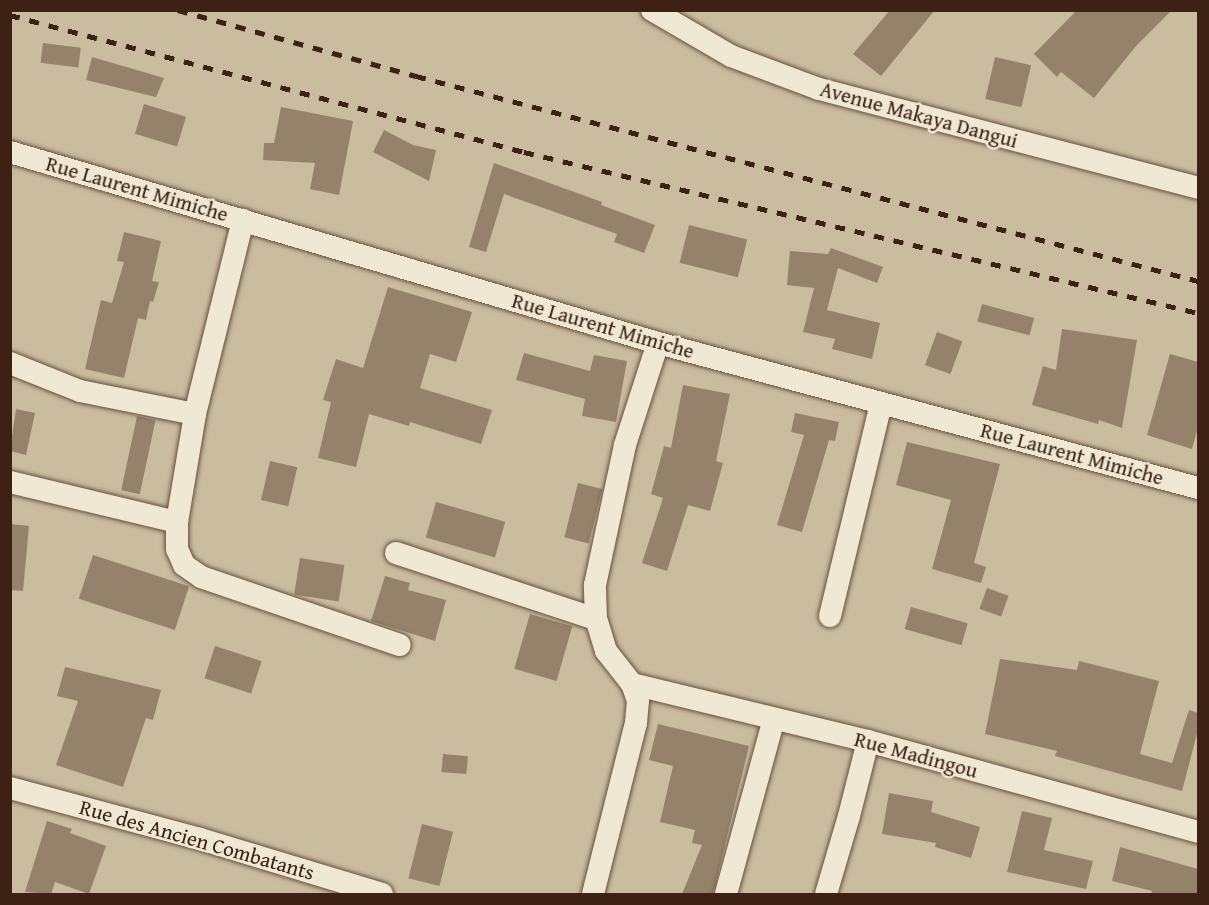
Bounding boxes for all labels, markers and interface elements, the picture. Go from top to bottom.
street label: Avenue Makaya Dangui [817,76,1021,154]
street label: Rue Laurent Mimiche [43,151,231,227]
street label: Rue Laurent Mimiche [509,288,697,364]
street label: Rue Laurent Mimiche [978,417,1166,491]
street label: Rue Madingou [852,726,980,784]
street label: Rue des Ancien Combatants [77,794,317,886]

